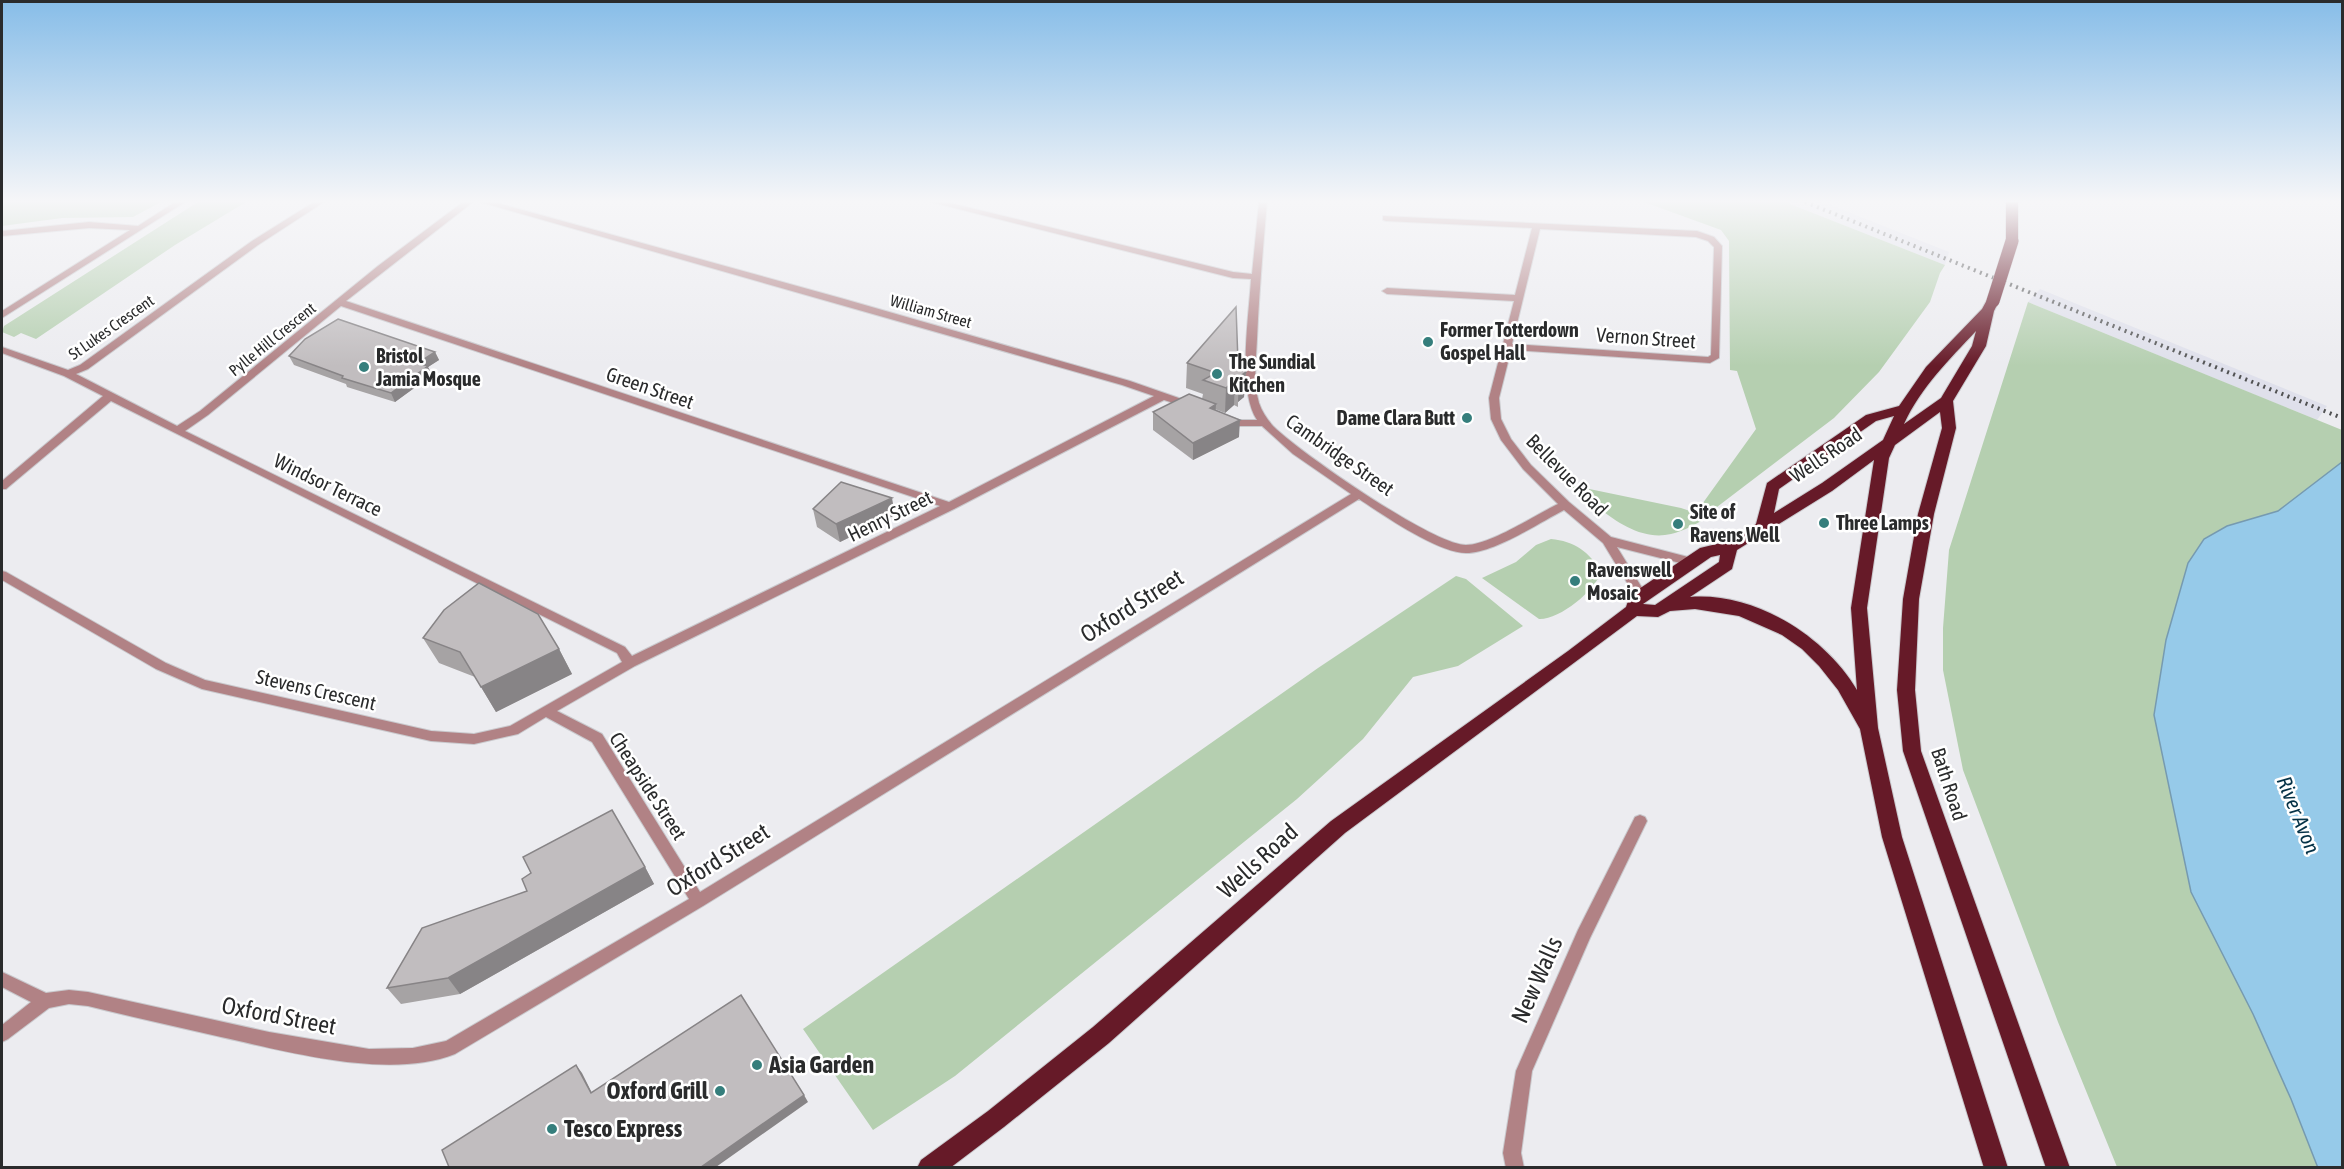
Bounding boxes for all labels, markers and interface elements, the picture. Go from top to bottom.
street label: St Lukes Crescent [65,291,157,363]
street label: William Street [888,291,974,331]
street label: Pylle Hill Crescent [225,298,320,380]
place label: Former Totterdown Gospel Hall [1440,318,1579,364]
street label: Vernon Street [1596,323,1697,352]
marker: Former Totterdown Gospel Hall [1421,335,1435,349]
place label: Bristol Jamia Mosque [375,344,481,390]
place label: The Sundial Kitchen [1229,350,1316,396]
marker: Bristol Jamia Mosque [357,360,371,374]
street label: Green Street [603,362,697,413]
marker: The Sundial Kitchen [1210,367,1224,381]
place label: Dame Clara Butt [1336,406,1455,429]
street label: Cambridge Street [1282,409,1399,500]
marker: Dame Clara Butt [1460,411,1474,425]
street label: Wells Road [1785,422,1866,487]
street label: Bellevue Road [1522,429,1613,520]
street label: Windsor Terrace [270,449,386,521]
street label: Henry Street [844,485,936,546]
place label: Site of Ravens Well [1690,500,1780,546]
place label: Three Lamps [1836,511,1929,534]
marker: Three Lamps [1817,516,1831,530]
marker: Site of Ravens Well [1671,517,1685,531]
place label: Ravenswell Mosaic [1587,558,1672,604]
street label: Oxford Street [1075,563,1188,648]
marker: Ravenswell Mosaic [1568,574,1582,588]
street label: Stevens Crescent [254,665,379,715]
street label: Cheapside Street [605,728,692,844]
street label: Bath Road [1927,745,1972,823]
water label: River Avon [2273,772,2325,857]
street label: Oxford Street [661,817,774,902]
street label: Wells Road [1212,818,1303,903]
street label: New Walls [1506,933,1567,1027]
street label: Oxford Street [220,991,339,1040]
place label: Asia Garden [768,1051,874,1078]
marker: Asia Garden [750,1058,764,1072]
place label: Oxford Grill [607,1077,709,1104]
marker: Oxford Grill [713,1084,727,1098]
place label: Tesco Express [564,1115,683,1142]
marker: Tesco Express [545,1122,559,1136]

